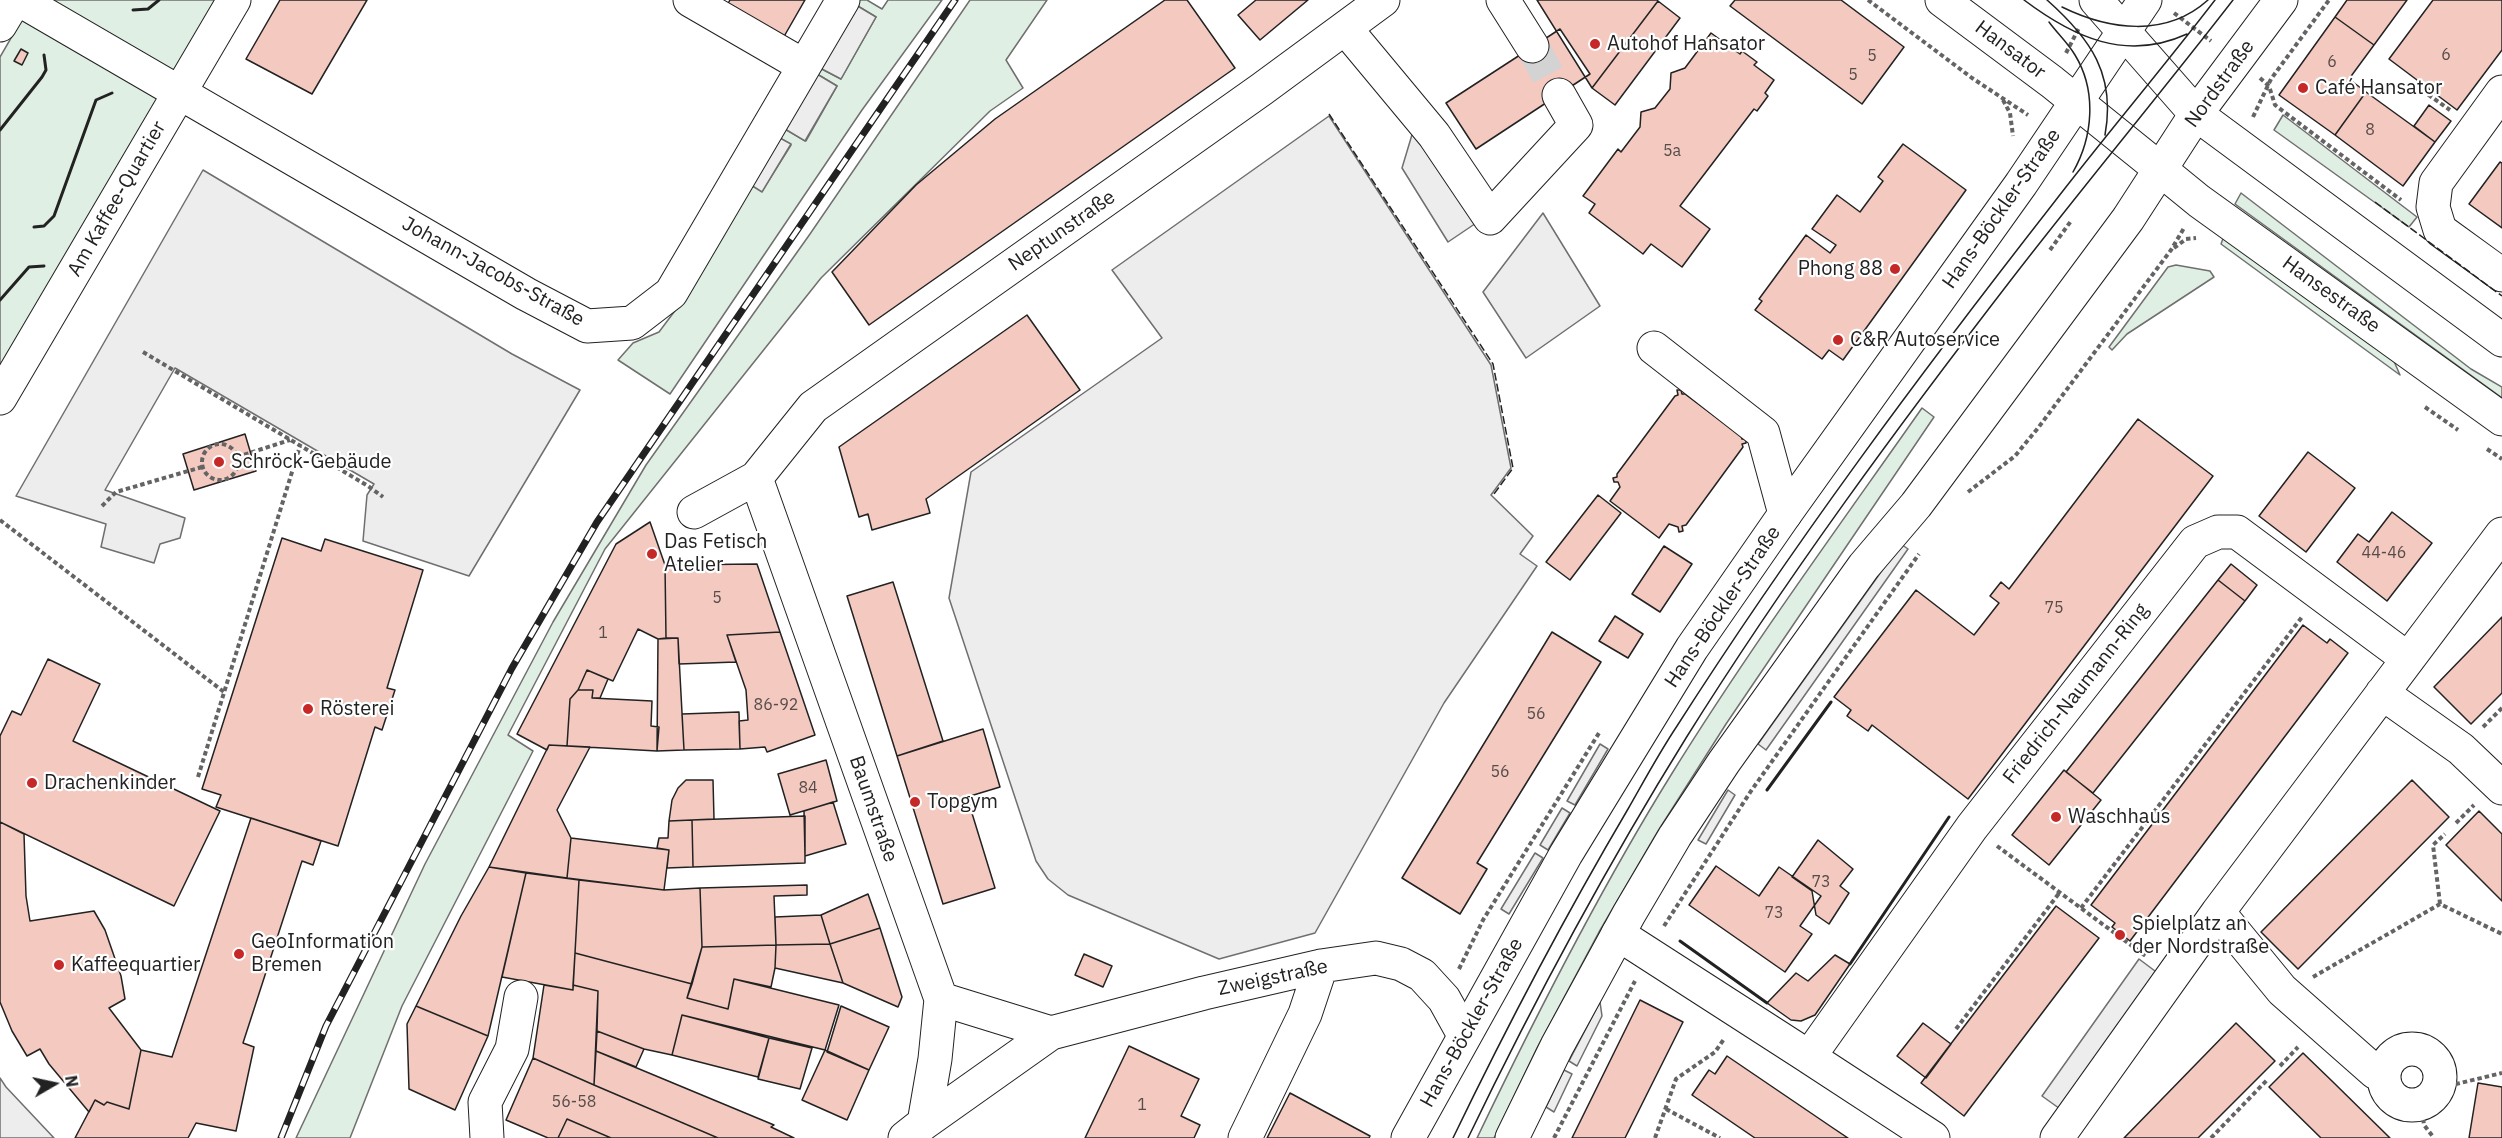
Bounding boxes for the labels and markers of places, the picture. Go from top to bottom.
place label: Autohof Hansator [1607,32,1765,56]
marker: Autohof Hansator [1588,37,1602,51]
place label: Café Hansator [2315,76,2442,100]
marker: Café Hansator [2296,81,2310,95]
place label: Phong 88 [1798,257,1883,281]
marker: Phong 88 [1888,262,1902,276]
place label: C&R Autoservice [1850,328,2000,352]
marker: C&R Autoservice [1831,333,1845,347]
place label: Schröck-Gebäude [231,450,392,474]
marker: Schröck-Gebäude [212,455,226,469]
place label: Das Fetisch Atelier [664,530,767,577]
marker: Das Fetisch Atelier [645,547,659,561]
place label: Rösterei [320,697,394,721]
marker: Rösterei [301,702,315,716]
place label: Drachenkinder [44,771,176,795]
marker: Drachenkinder [25,776,39,790]
place label: Topgym [927,790,998,814]
marker: Topgym [908,795,922,809]
place label: Waschhaus [2068,805,2171,829]
marker: Waschhaus [2049,810,2063,824]
place label: Spielplatz an der Nordstraße [2132,912,2269,959]
marker: Spielplatz an der Nordstraße [2113,928,2127,942]
place label: GeoInformation Bremen [251,930,394,977]
marker: GeoInformation Bremen [232,947,246,961]
place label: Kaffeequartier [71,953,200,977]
marker: Kaffeequartier [52,958,66,972]

